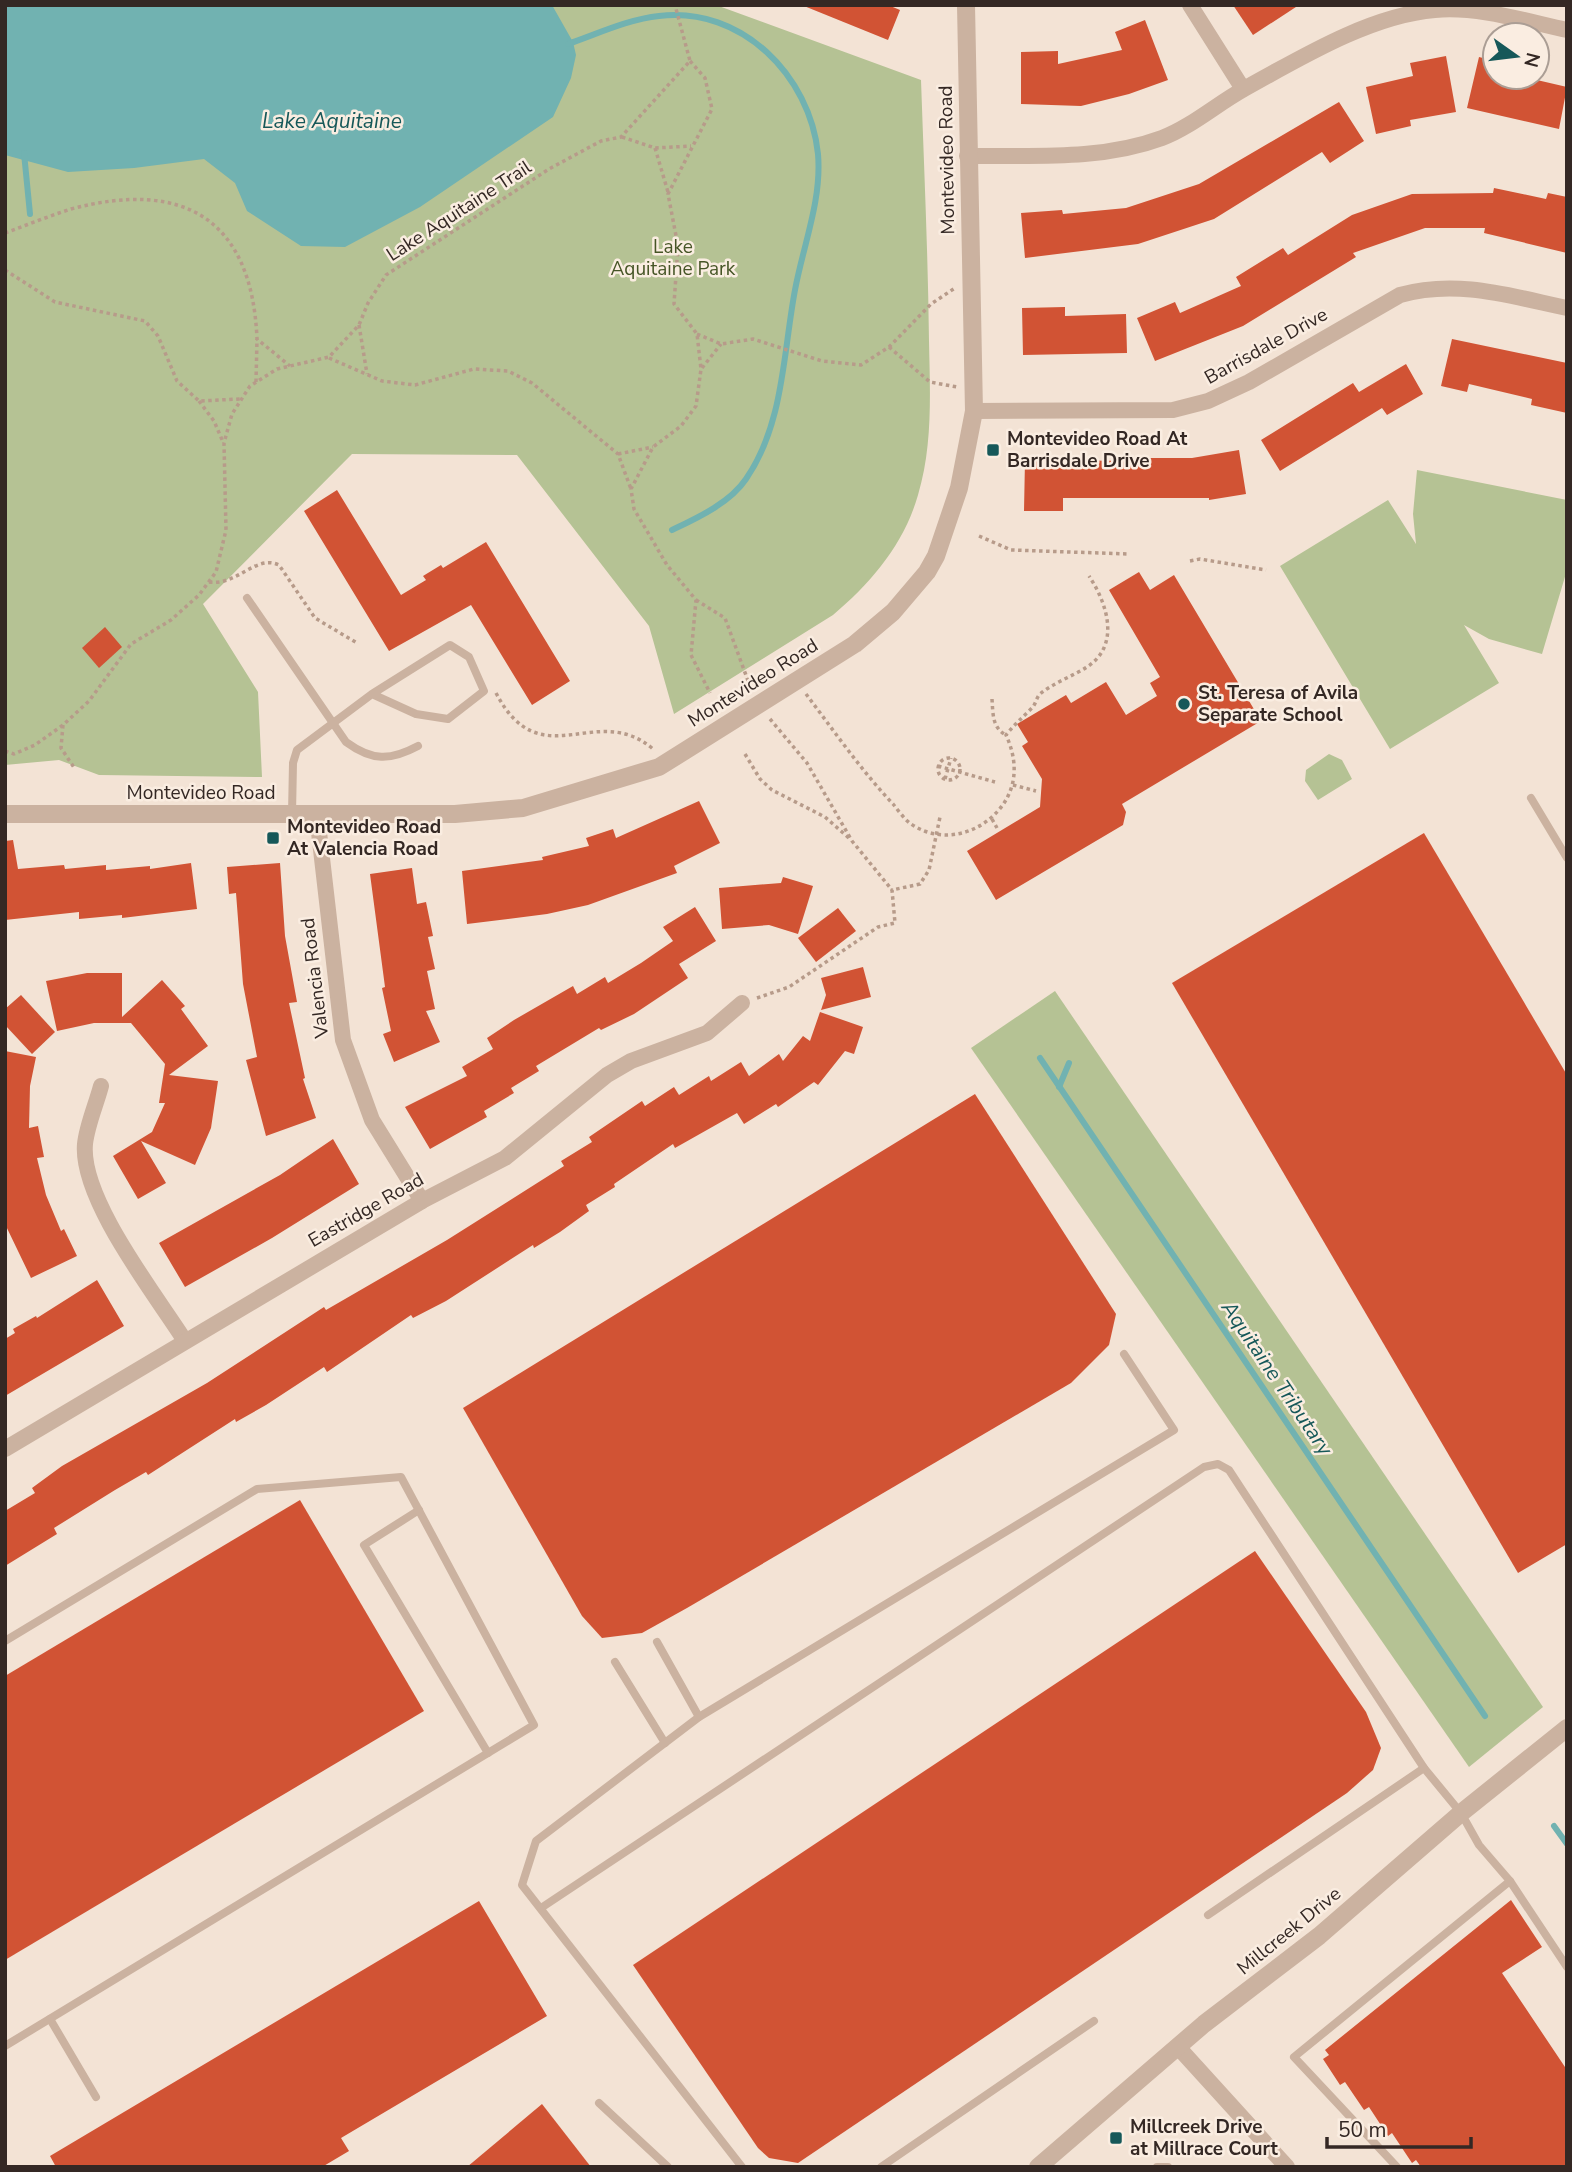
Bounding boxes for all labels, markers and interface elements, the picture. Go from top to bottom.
north arrow [1481,21,1551,91]
text: N [1517,50,1546,70]
street label: Montevideo Road [933,85,961,235]
water label: Lake Aquitaine [262,107,402,135]
street label: Lake Aquitaine Trail [381,154,537,268]
park label: Lake Aquitaine Park [611,234,736,282]
street label: Barrisdale Drive [1200,301,1332,391]
place label: Montevideo Road At Barrisdale Drive [1007,426,1188,474]
marker: Montevideo Road At Barrisdale Drive [985,442,1001,458]
street label: Montevideo Road [683,632,823,734]
place label: St. Teresa of Avila Separate School [1198,680,1358,728]
marker: St. Teresa of Avila Separate School [1176,696,1192,712]
street label: Montevideo Road [126,780,276,806]
place label: Montevideo Road At Valencia Road [287,814,441,862]
marker: Montevideo Road At Valencia Road [265,830,281,846]
street label: Valencia Road [295,916,335,1041]
street label: Eastridge Road [303,1166,429,1254]
water label: Aquitaine Tributary [1214,1294,1340,1462]
street label: Millcreek Drive [1231,1881,1347,1981]
scale bar [1327,2106,1470,2150]
place label: Millcreek Drive at Millrace Court [1130,2114,1278,2162]
text: 50 m [1338,2116,1387,2144]
marker: Millcreek Drive at Millrace Court [1108,2130,1124,2146]

